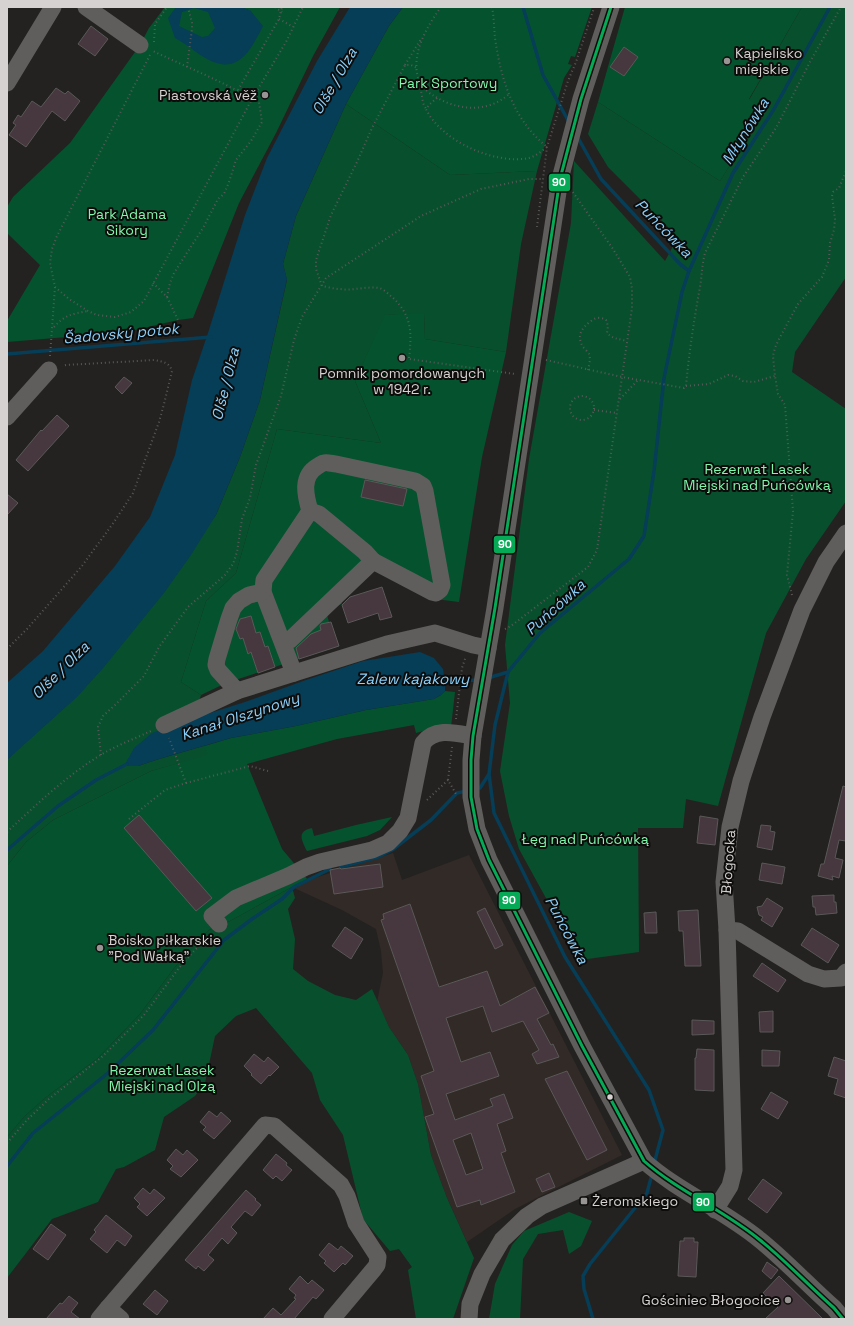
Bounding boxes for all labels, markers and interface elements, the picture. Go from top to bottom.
water label: Olše / Olza [307,44,361,118]
place label: Kąpielisko miejskie [735,44,802,78]
marker: Kąpielisko miejskie [722,56,732,66]
park label: Park Sportowy [399,74,497,92]
place label: Piastovská věž [159,86,257,104]
marker: Piastovská věž [260,90,270,100]
water label: Młynówka [717,94,773,168]
line badge: 90 [548,173,571,192]
text: 90 [552,175,566,189]
water label: Puńcówka [631,195,697,261]
park label: Park Adama Sikory [88,205,166,239]
water label: Šadovský potok [63,318,181,348]
water label: Olše / Olza [207,346,243,422]
marker: Pomnik pomordowanych w 1942 r. [397,353,407,363]
place label: Pomnik pomordowanych w 1942 r. [319,364,485,398]
park label: Rezerwat Lasek Miejski nad Puńcówką [683,460,831,494]
line badge: 90 [493,535,516,554]
text: 90 [498,537,512,551]
water label: Puńcówka [521,575,589,639]
water label: Olše / Olza [27,637,93,703]
water label: Zalew kajakowy [357,669,470,688]
water label: Kanał Olszynowy [179,688,302,744]
street label: Błogocka [717,829,739,895]
park label: Łęg nad Puńcówką [521,830,649,848]
line badge: 90 [498,891,521,910]
text: 90 [502,893,516,907]
water label: Puńcówka [541,893,593,967]
place label: Boisko piłkarskie "Pod Wałką" [108,931,221,965]
marker: Boisko piłkarskie "Pod Wałką" [95,943,105,953]
park label: Rezerwat Lasek Miejski nad Olzą [109,1061,215,1095]
unlabelled marker [605,1092,615,1102]
place label: Żeromskiego [592,1192,678,1210]
line badge: 90 [692,1192,715,1212]
text: 90 [696,1195,710,1209]
marker: Żeromskiego [579,1196,589,1206]
place label: Gościniec Błogocice [641,1291,780,1309]
marker: Gościniec Błogocice [783,1295,793,1305]

